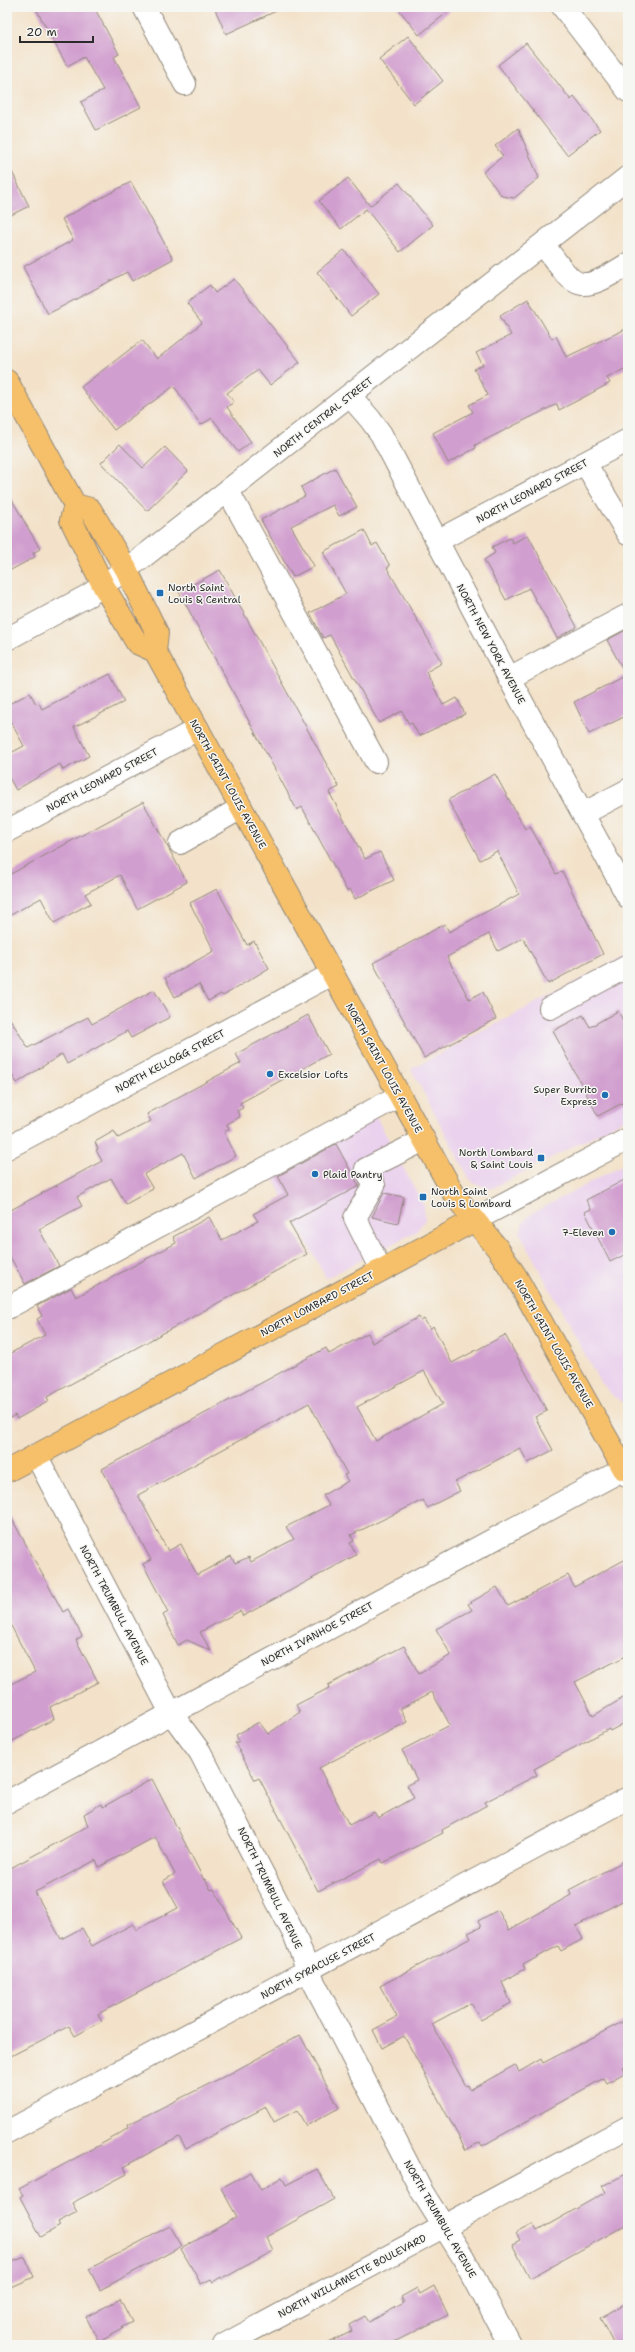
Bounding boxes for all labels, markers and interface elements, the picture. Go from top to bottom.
scale bar [20,18,93,44]
text: 20 m [26,24,57,40]
street label: NORTH CENTRAL STREET [271,374,375,460]
street label: NORTH LEONARD STREET [474,456,590,526]
place label: North Saint Louis & Central [168,581,241,606]
street label: NORTH NEW YORK AVENUE [454,582,528,706]
marker: North Saint Louis & Central [155,588,165,598]
street label: NORTH SAINT LOUIS AVENUE [187,717,269,851]
street label: NORTH LEONARD STREET [44,745,160,815]
street label: NORTH SAINT LOUIS AVENUE [343,1001,425,1135]
street label: NORTH KELLOGG STREET [113,1026,227,1096]
place label: Excelsior Lofts [278,1068,348,1081]
marker: Excelsior Lofts [265,1069,275,1079]
place label: Super Burrito Express [533,1083,597,1108]
marker: Super Burrito Express [600,1090,610,1100]
place label: North Lombard & Saint Louis [459,1146,534,1171]
marker: North Lombard & Saint Louis [536,1153,546,1163]
place label: Plaid Pantry [323,1168,383,1181]
marker: Plaid Pantry [310,1169,320,1179]
place label: North Saint Louis & Lombard [431,1185,512,1210]
marker: North Saint Louis & Lombard [418,1192,428,1202]
place label: 7-Eleven [562,1226,604,1239]
marker: 7-Eleven [607,1227,617,1237]
street label: NORTH LOMBARD STREET [258,1269,376,1339]
street label: NORTH SAINT LOUIS AVENUE [512,1277,596,1411]
street label: NORTH TRUMBULL AVENUE [77,1543,151,1667]
street label: NORTH IVANHOE STREET [259,1599,375,1669]
street label: NORTH TRUMBULL AVENUE [235,1825,305,1951]
street label: NORTH SYRACUSE STREET [258,1930,378,2002]
street label: NORTH TRUMBULL AVENUE [401,2158,479,2280]
street label: NORTH WILLAMETTE BOULEVARD [276,2231,429,2321]

